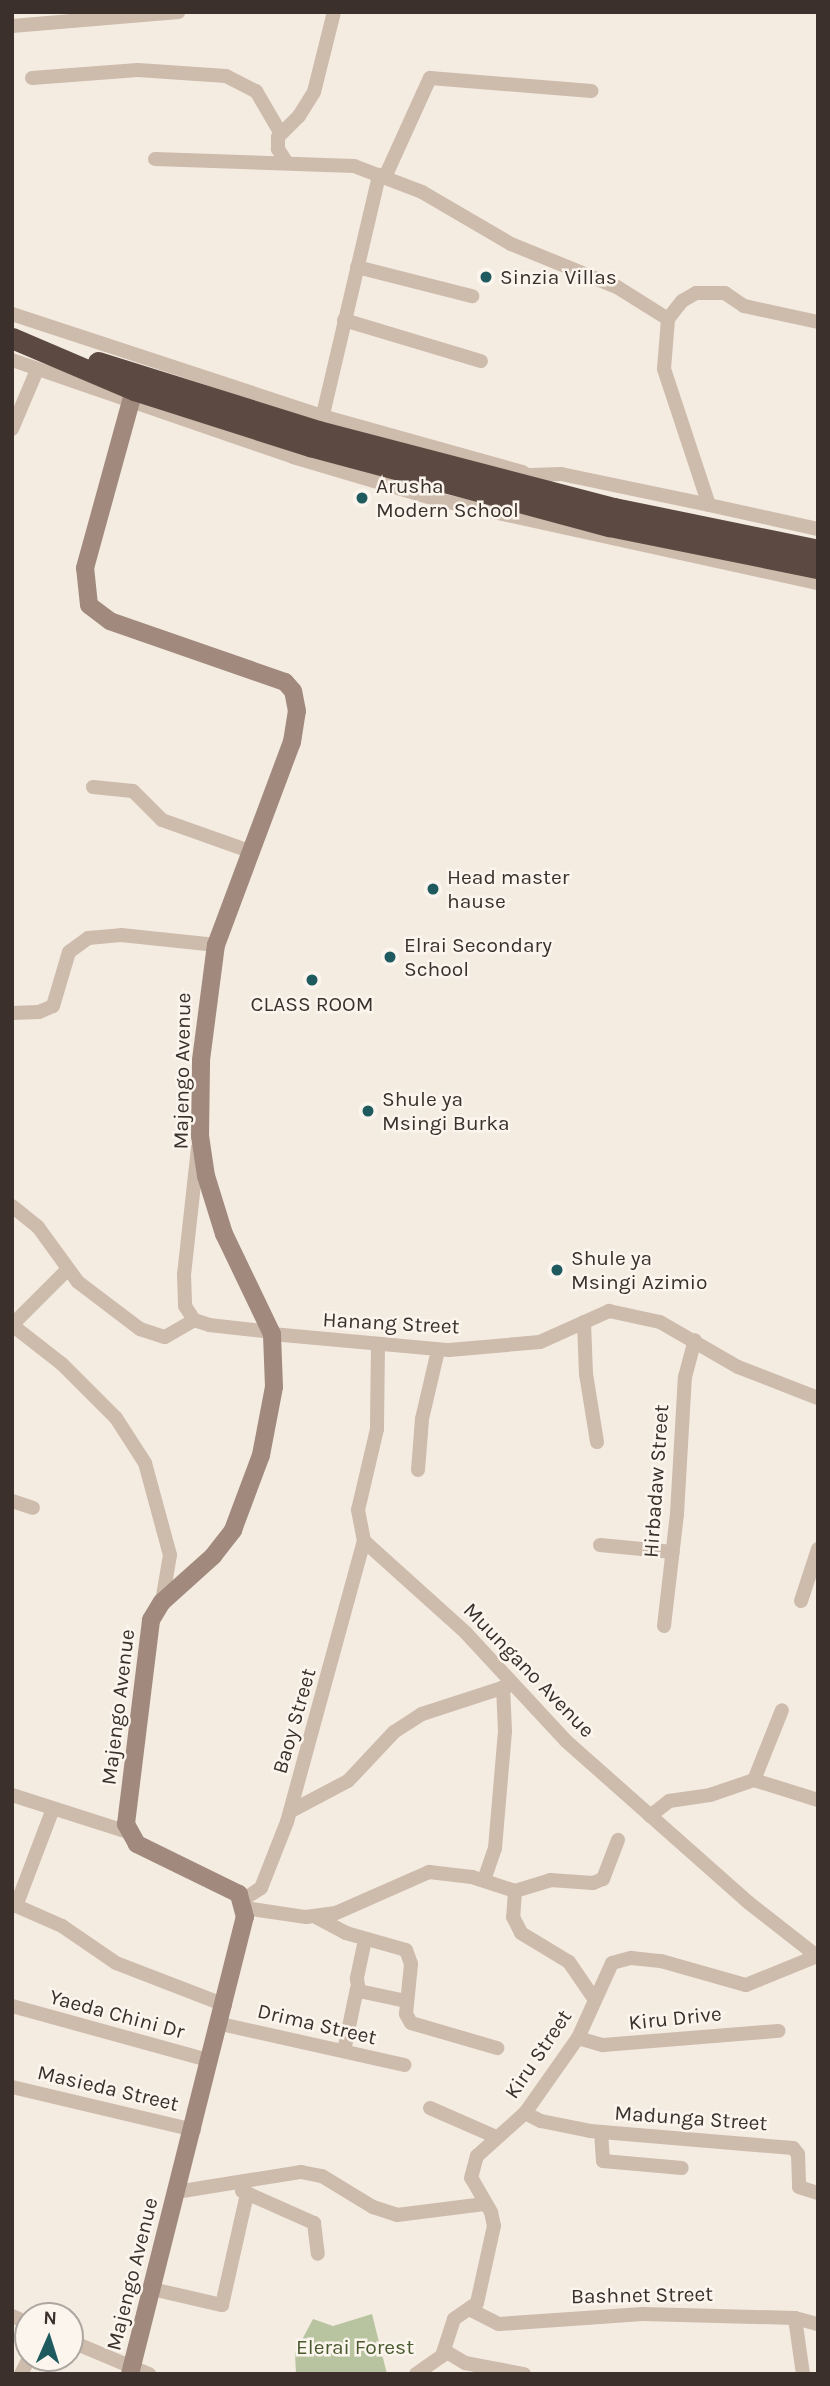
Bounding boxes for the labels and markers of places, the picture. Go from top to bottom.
place label: Sinzia Villas [500,264,617,290]
marker: Sinzia Villas [478,269,494,285]
place label: Arusha Modern School [376,473,519,523]
marker: Arusha Modern School [354,490,370,506]
place label: Head master hause [447,864,569,914]
marker: Head master hause [425,881,441,897]
place label: Elrai Secondary School [404,932,552,982]
marker: Elrai Secondary School [382,949,398,965]
marker: CLASS ROOM [304,972,320,988]
place label: CLASS ROOM [251,991,373,1017]
place label: Shule ya Msingi Burka [382,1086,510,1136]
marker: Shule ya Msingi Burka [360,1103,376,1119]
place label: Shule ya Msingi Azimio [571,1245,708,1295]
marker: Shule ya Msingi Azimio [549,1262,565,1278]

